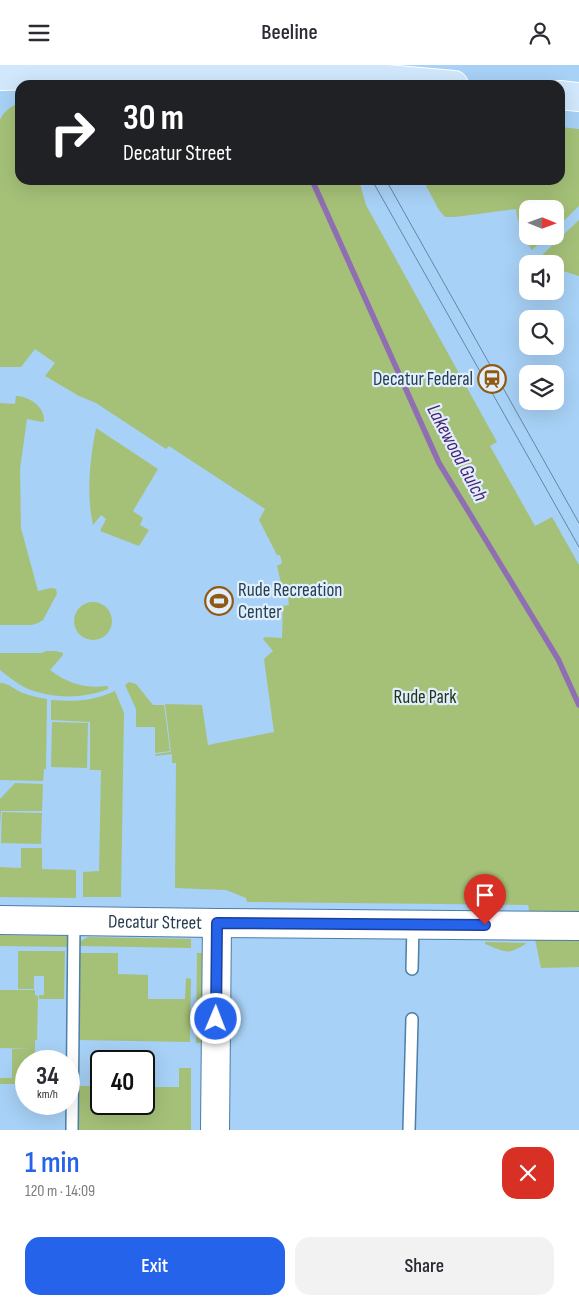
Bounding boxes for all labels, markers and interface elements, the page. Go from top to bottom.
icon: menu [25,19,53,47]
text: Beeline [261,19,318,46]
icon: person [526,19,554,47]
text: 30 m [123,97,184,140]
icon: right [40,100,105,165]
text: Decatur Street [123,140,232,167]
north arrow [519,200,564,245]
map controls [519,200,564,410]
button: sound [519,255,564,300]
button: search [519,310,564,355]
station icon: Decatur Federal [477,364,507,394]
button: layers [519,365,564,410]
place label: Decatur Federal [373,368,473,391]
water label: Lakewood Gulch [421,400,493,506]
place label: Rude Recreation Center [238,579,342,624]
sports icon: Rude Recreation Center [204,586,234,616]
park label: Rude Park [393,686,457,709]
pin [464,874,506,925]
icon: arrive [471,881,499,909]
street label: Decatur Street [108,910,202,934]
position arrow [189,992,241,1044]
speed limit sign: 40 [90,1050,155,1115]
text: 34 [36,1061,59,1092]
text: km/h [37,1087,58,1102]
text: 1 min [25,1145,80,1181]
button: close [502,1147,554,1199]
text: 120 m · 14:09 [25,1182,95,1201]
button: Exit [25,1237,285,1295]
button: Share [295,1237,554,1295]

